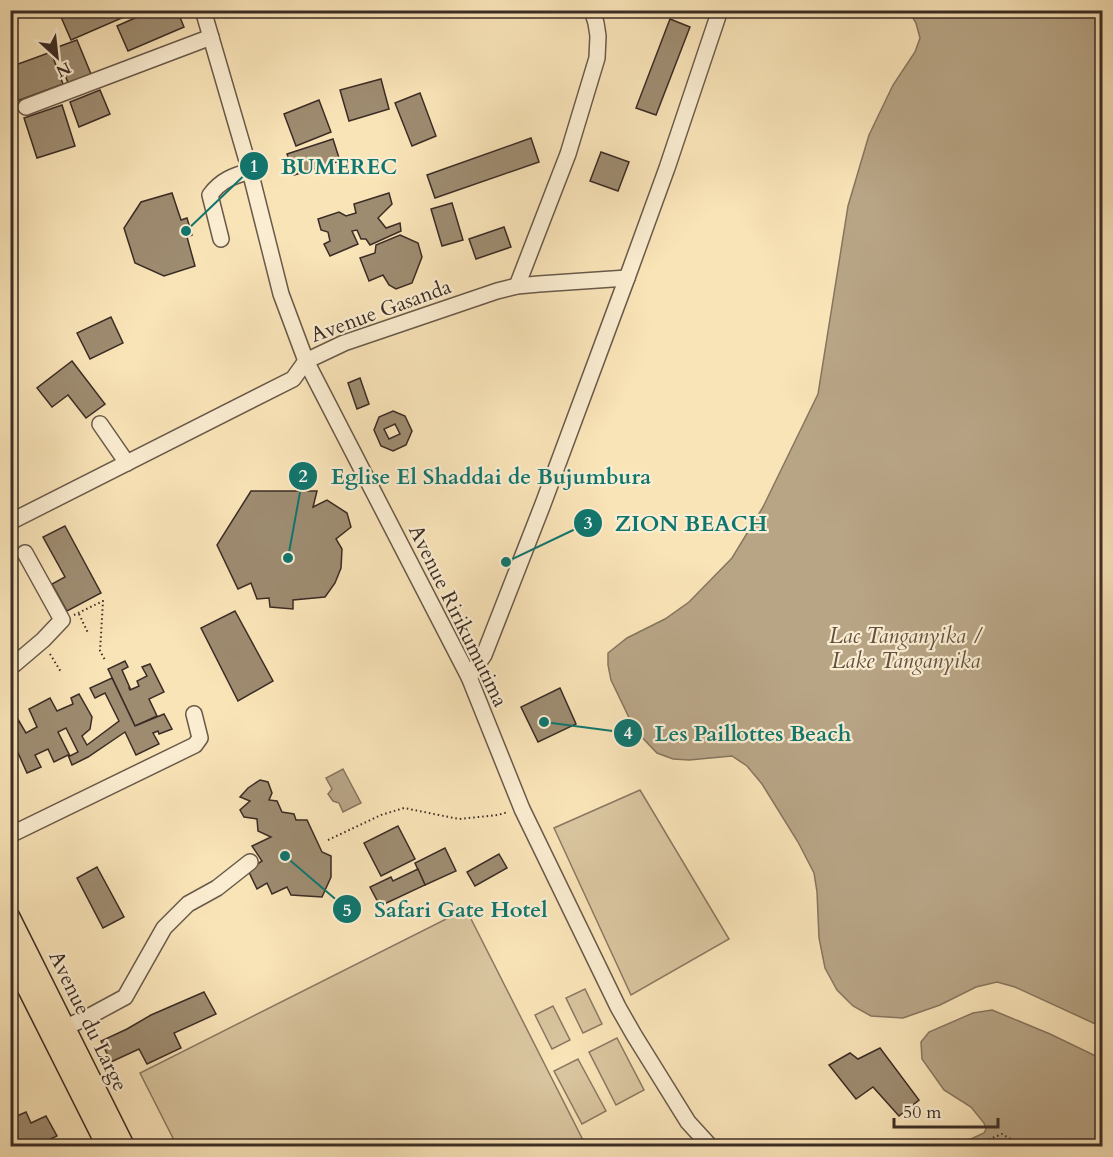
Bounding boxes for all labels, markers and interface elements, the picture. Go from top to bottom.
north arrow [27,27,87,87]
text: N [52,57,75,82]
callout: BUMEREC [239,146,410,186]
text: BUMEREC [281,152,397,182]
text: 1 [249,154,259,179]
street label: Avenue Gasanda [307,272,455,350]
callout: Eglise El Shaddai de Bujumbura [288,456,663,496]
text: Eglise El Shaddai de Bujumbura [331,462,651,492]
text: 2 [298,464,308,489]
callout: ZION BEACH [573,503,779,543]
text: ZION BEACH [615,509,767,539]
text: 3 [583,511,593,536]
street label: Avenue Ririkumutima [401,520,515,712]
water label: Lac Tanganyika / Lake Tanganyika [829,621,984,676]
callout: Les Paillottes Beach [613,713,864,753]
text: Les Paillottes Beach [655,719,852,749]
text: 4 [623,721,633,746]
callout: Safari Gate Hotel [332,889,560,929]
text: Safari Gate Hotel [374,895,548,925]
text: 5 [342,898,352,923]
street label: Avenue du Large [41,946,135,1096]
scale bar [894,1091,998,1129]
text: 50 m [903,1100,942,1125]

